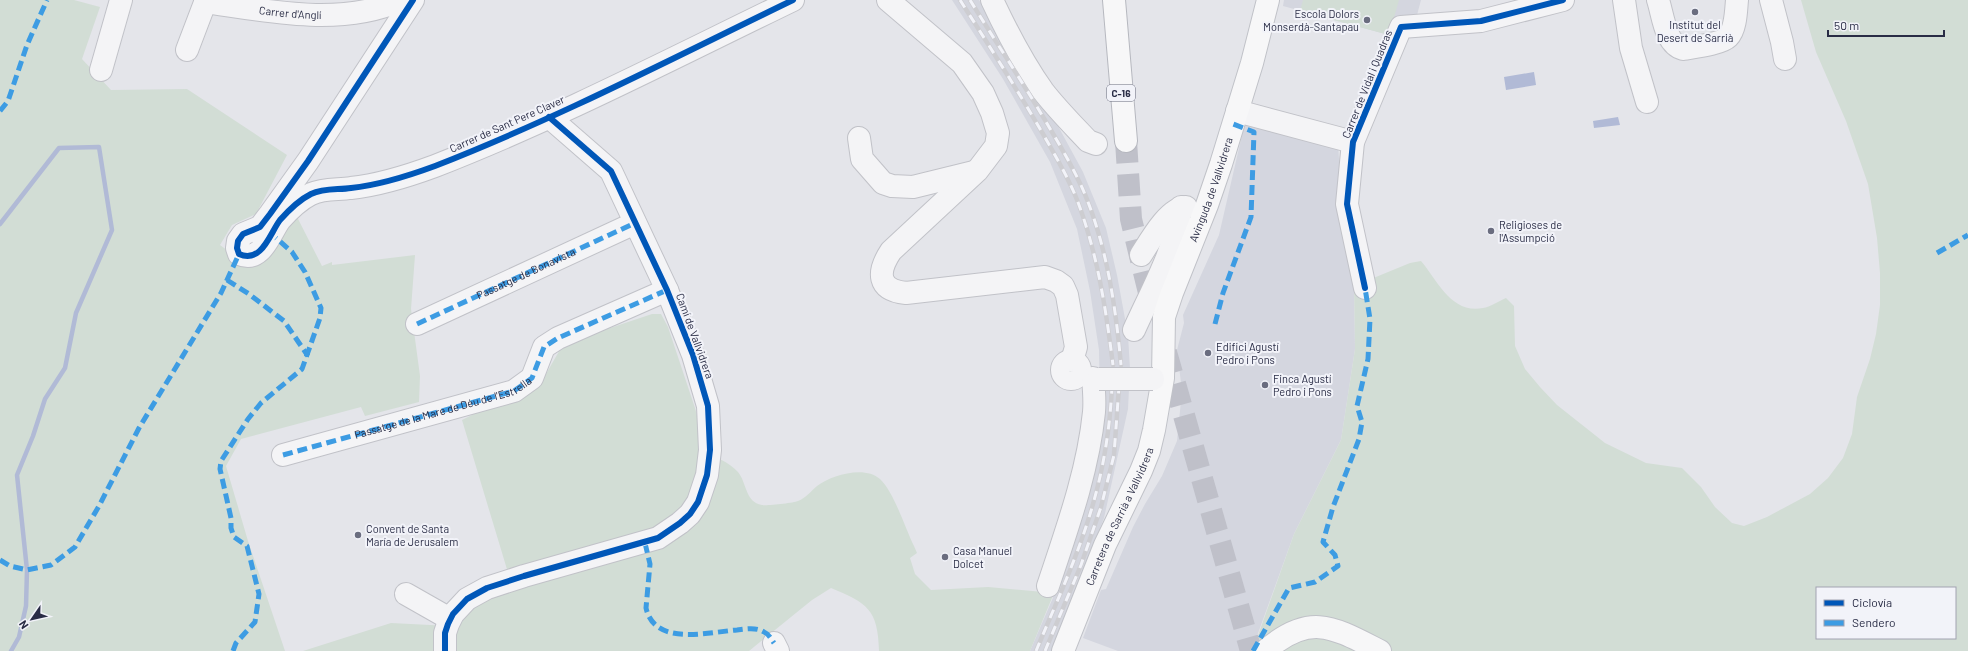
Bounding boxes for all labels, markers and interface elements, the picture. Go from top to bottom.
street label: Carrer d'Anglí [258,3,322,21]
place label: Escola Dolors Monserdà-Santapau [1263,7,1359,33]
marker: Institut del Desert de Sarrià [1690,7,1700,17]
scale bar [1828,12,1944,38]
marker: Escola Dolors Monserdà-Santapau [1362,15,1372,25]
place label: Institut del Desert de Sarrià [1657,18,1733,44]
text: 50 m [1834,18,1859,32]
street label: Carrer de Vidal i Quadras [1339,28,1394,140]
road number: C-16 [1107,85,1135,101]
street label: Carrer de Sant Pere Claver [447,92,566,155]
street label: Avinguda de Vallvidrera [1186,136,1235,244]
place label: Religioses de l'Assumpció [1499,218,1562,244]
marker: Religioses de l'Assumpció [1486,226,1496,236]
street label: Passatge de Bonavista [474,245,577,302]
street label: Camí de Vallvidrera [674,291,717,380]
place label: Edifici Agustí Pedro i Pons [1216,340,1279,366]
marker: Edifici Agustí Pedro i Pons [1203,348,1213,358]
place label: Finca Agustí Pedro i Pons [1273,372,1332,398]
street label: Passatge de la Mare de Déu de l'Estrella [353,374,534,441]
marker: Finca Agustí Pedro i Pons [1260,380,1270,390]
street label: Carretera de Sarrià a Vallvidrera [1083,446,1156,587]
place label: Convent de Santa María de Jerusalem [366,522,458,548]
marker: Convent de Santa María de Jerusalem [353,530,363,540]
place label: Casa Manuel Dolcet [953,544,1012,570]
marker: Casa Manuel Dolcet [940,552,950,562]
legend [1816,587,1956,639]
text: Ciclovía [1852,595,1892,609]
north arrow [12,599,52,639]
text: Sendero [1852,615,1896,629]
text: N [16,618,31,632]

